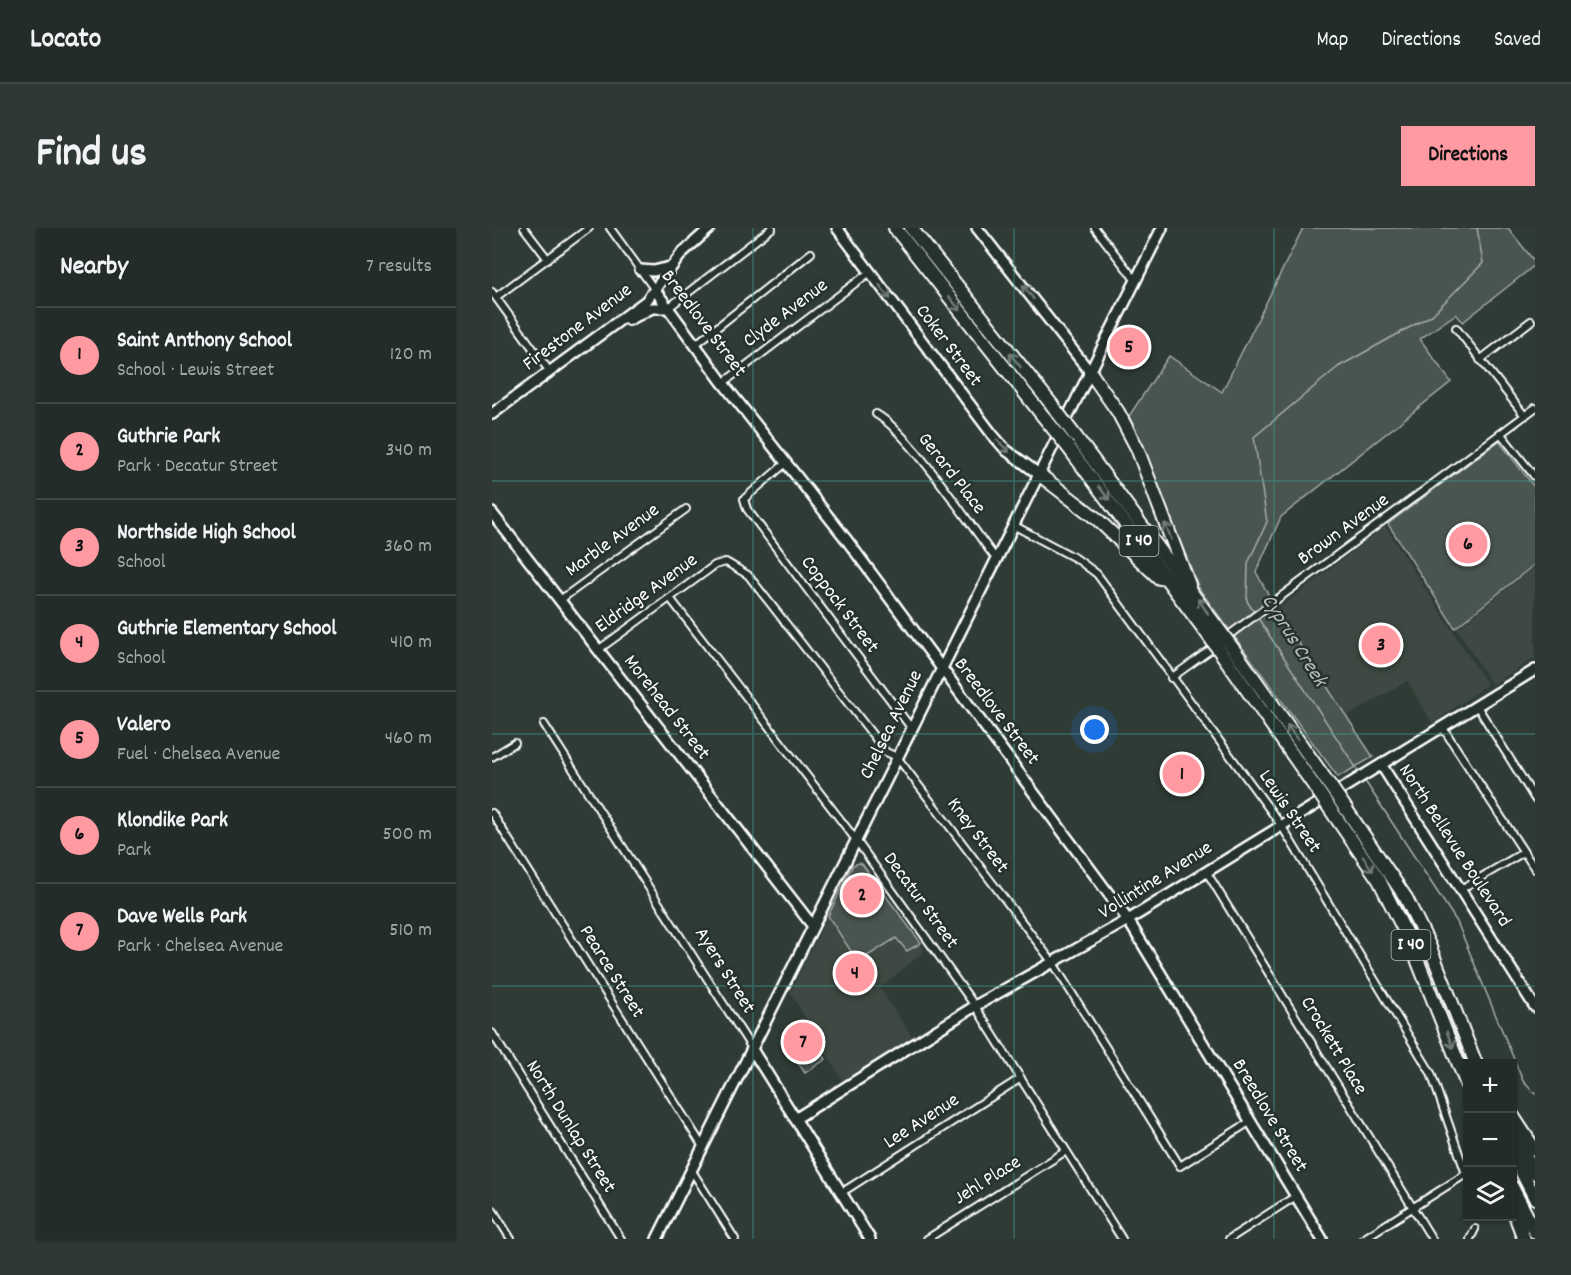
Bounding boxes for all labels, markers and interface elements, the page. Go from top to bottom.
text: Locato [30,21,101,61]
text: Map [1317,26,1348,56]
text: Directions [1381,26,1461,56]
text: Saved [1494,26,1541,56]
text: Find us [36,126,147,186]
button: Directions [1401,126,1535,186]
text: Nearby [60,249,128,286]
text: 7 results [366,253,432,281]
street label: Breedlove Street [653,265,753,383]
street label: Clyde Avenue [738,273,835,355]
street label: Firestone Avenue [517,277,639,379]
one-way arrow [878,284,891,300]
one-way arrow [1022,284,1035,300]
one-way arrow [949,296,962,312]
street label: Coker Street [908,299,988,393]
pin: 5 [1110,324,1148,370]
text: Saint Anthony School [117,326,292,357]
text: 1 [77,341,82,369]
text: 120 m [390,341,432,369]
one-way arrow [1009,352,1022,368]
text: School · Lewis Street [117,357,274,385]
text: Guthrie Park [117,422,220,453]
street label: Gerard Place [910,427,992,521]
text: 2 [75,437,84,465]
text: 340 m [386,437,432,465]
one-way arrow [996,439,1011,454]
text: Park · Decatur Street [117,453,278,481]
one-way arrow [1097,485,1110,501]
street label: Brown Avenue [1292,487,1396,573]
street label: Marble Avenue [560,497,666,585]
text: Northside High School [117,518,296,549]
one-way arrow [1162,522,1173,540]
pin: 6 [1448,522,1488,566]
road number: I 40 [1120,526,1158,556]
text: 3 [75,533,84,561]
text: 360 m [384,533,432,561]
street label: Eldridge Avenue [590,547,704,641]
text: School [117,549,166,577]
street label: Coppock Street [793,550,885,660]
water label: Cyprus Creek [1253,589,1335,695]
one-way arrow [1197,598,1209,615]
text: Guthrie Elementary School [117,614,337,645]
pin: 3 [1362,622,1400,668]
text: 4 [75,629,84,657]
text: 410 m [390,629,432,657]
text: School [117,645,166,673]
street label: Morehead Street [616,649,716,767]
street label: Breedlove Street [946,653,1046,771]
street label: Chelsea Avenue [853,665,931,784]
text: Valero [117,710,171,741]
your location [1080,715,1109,744]
text: 5 [75,725,84,753]
text: 460 m [385,725,432,753]
one-way arrow [1286,725,1298,741]
text: Fuel · Chelsea Avenue [117,741,280,769]
pin: 1 [1162,752,1202,796]
street label: North Bellevue Boulevard [1391,759,1517,933]
street label: Lewis Street [1251,765,1327,859]
street label: Kney Street [939,792,1015,880]
text: Klondike Park [117,806,228,837]
text: 6 [75,821,84,849]
text: 500 m [383,821,432,849]
street label: Vollintine Avenue [1094,835,1218,927]
text: Park [117,837,151,865]
street label: Decatur Street [875,847,965,955]
one-way arrow [1362,855,1374,871]
pin: 2 [842,872,881,918]
text: Dave Wells Park [117,902,247,933]
text: 7 [76,917,83,945]
text: 510 m [389,917,432,945]
street label: Pearce Street [571,920,651,1024]
street label: Ayers Street [686,923,762,1019]
road number: I 40 [1392,930,1430,960]
text: Park · Chelsea Avenue [117,933,283,961]
pin: 4 [836,950,874,996]
street label: Crockett Place [1293,991,1374,1101]
pin: 7 [784,1020,822,1064]
one-way arrow [1445,1030,1456,1049]
street label: Breedlove Street [1224,1054,1314,1178]
street label: North Dunlap Street [518,1055,622,1199]
map controls [1463,1059,1517,1221]
button: + [1463,1059,1517,1113]
street label: Lee Avenue [879,1087,965,1157]
button: − [1463,1113,1517,1167]
street label: Jehl Place [949,1149,1027,1213]
button: layers [1463,1167,1517,1221]

